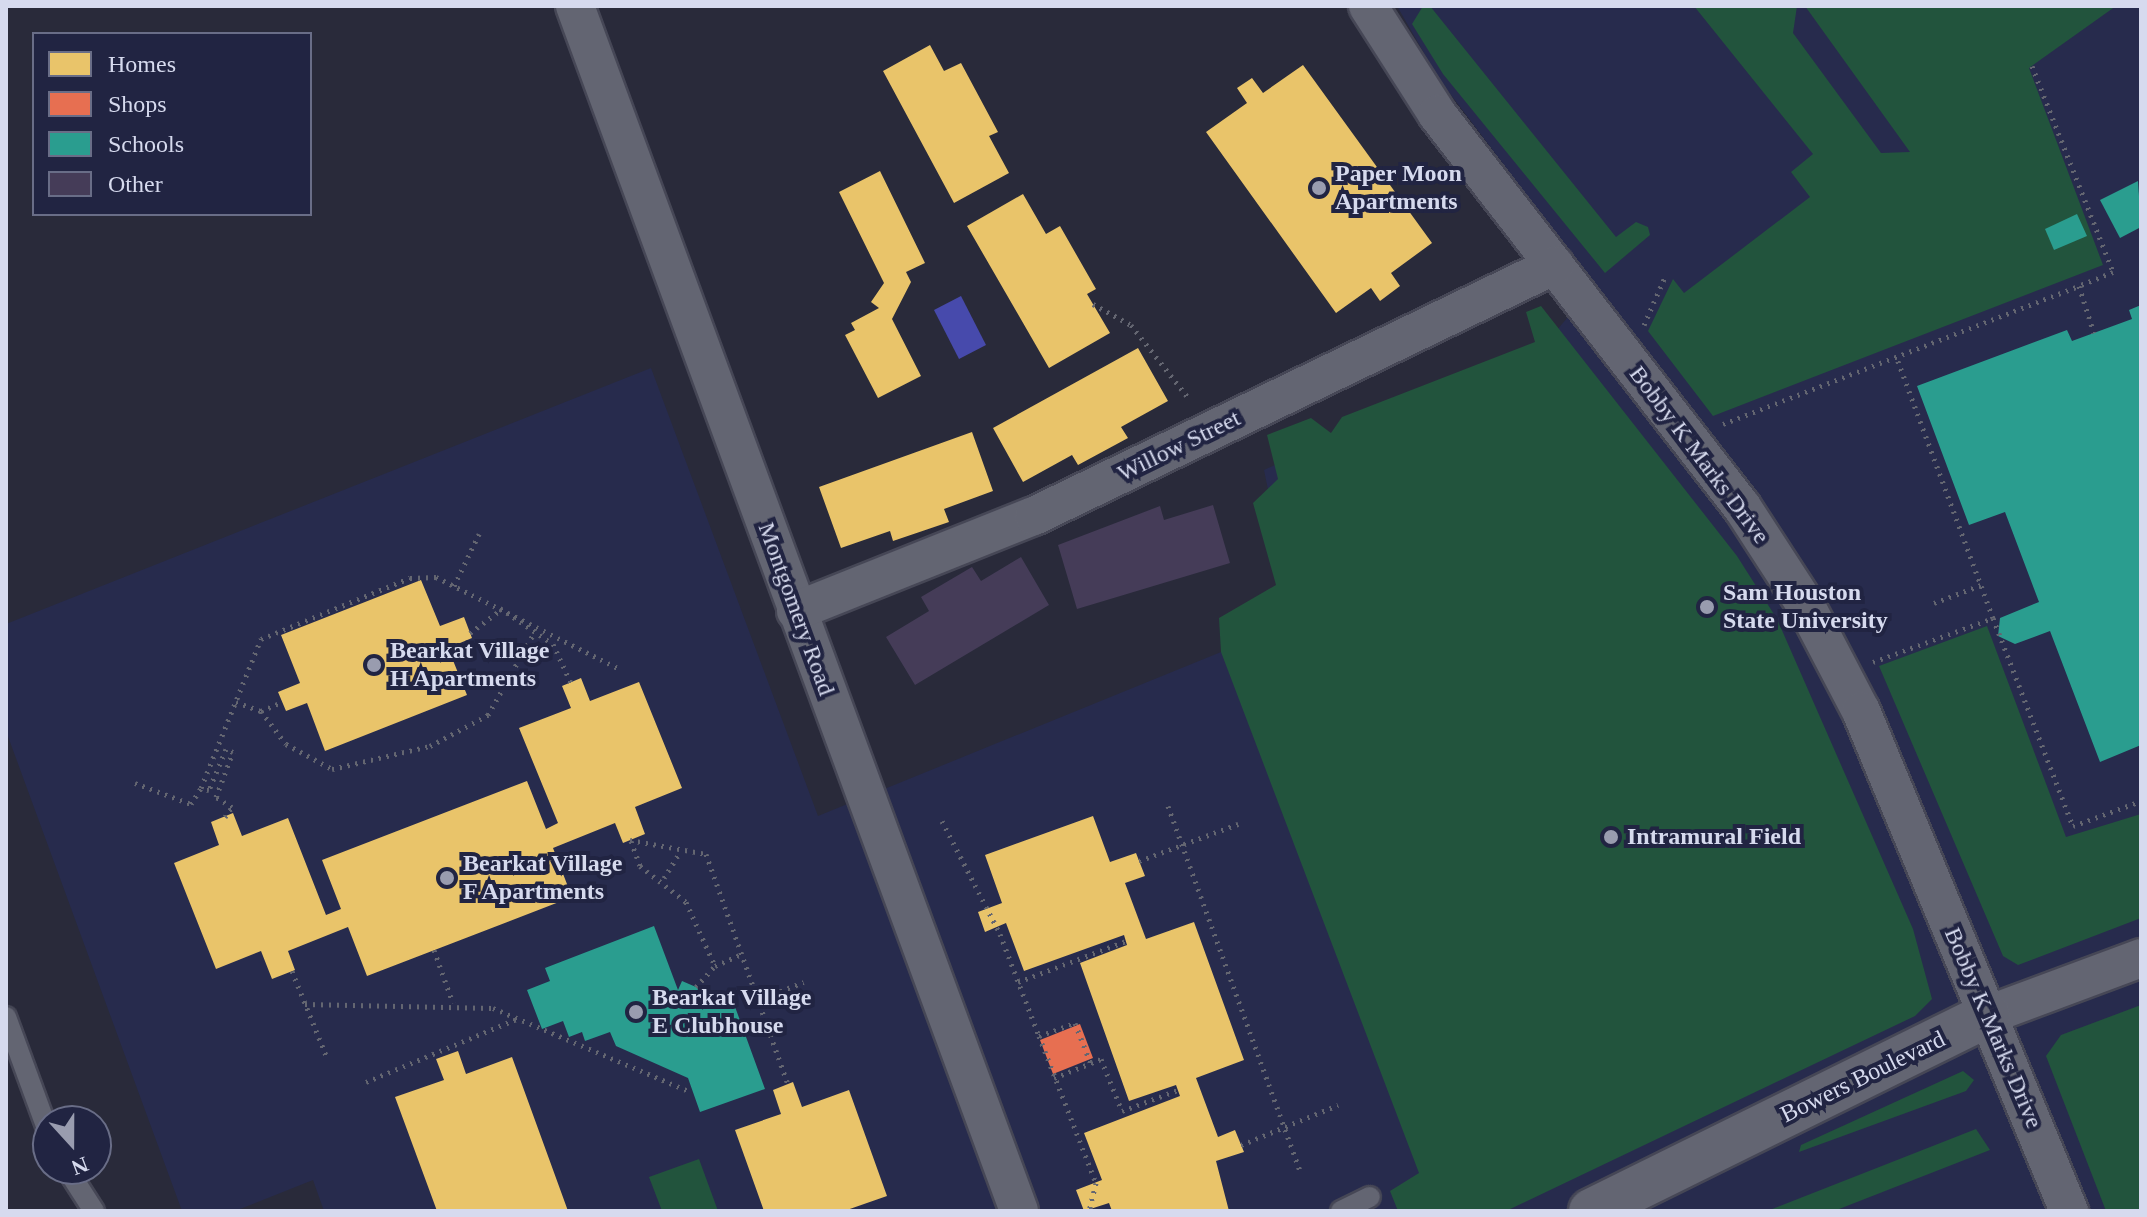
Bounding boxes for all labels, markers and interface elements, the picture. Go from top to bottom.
legend [32,32,312,216]
text: Homes [108,51,176,77]
text: Shops [108,91,167,117]
text: Schools [108,131,184,157]
place label: Paper Moon Apartments [1335,160,1462,216]
text: Other [108,171,163,197]
marker: Paper Moon Apartments [1310,179,1328,197]
street label: Bobby K Marks Drive [1623,360,1775,550]
street label: Willow Street [1113,404,1245,488]
street label: Montgomery Road [751,519,841,699]
place label: Sam Houston State University [1723,579,1888,635]
marker: Sam Houston State University [1698,598,1716,616]
place label: Bearkat Village H Apartments [390,637,550,693]
marker: Bearkat Village H Apartments [365,656,383,674]
place label: Intramural Field [1627,823,1801,851]
marker: Intramural Field [1602,828,1620,846]
place label: Bearkat Village F Apartments [463,850,623,906]
marker: Bearkat Village F Apartments [438,869,456,887]
street label: Bobby K Marks Drive [1938,923,2048,1133]
place label: Bearkat Village E Clubhouse [652,984,812,1040]
marker: Bearkat Village E Clubhouse [627,1003,645,1021]
street label: Bowers Boulevard [1776,1025,1950,1129]
north arrow [32,1105,112,1185]
text: N [68,1151,92,1181]

